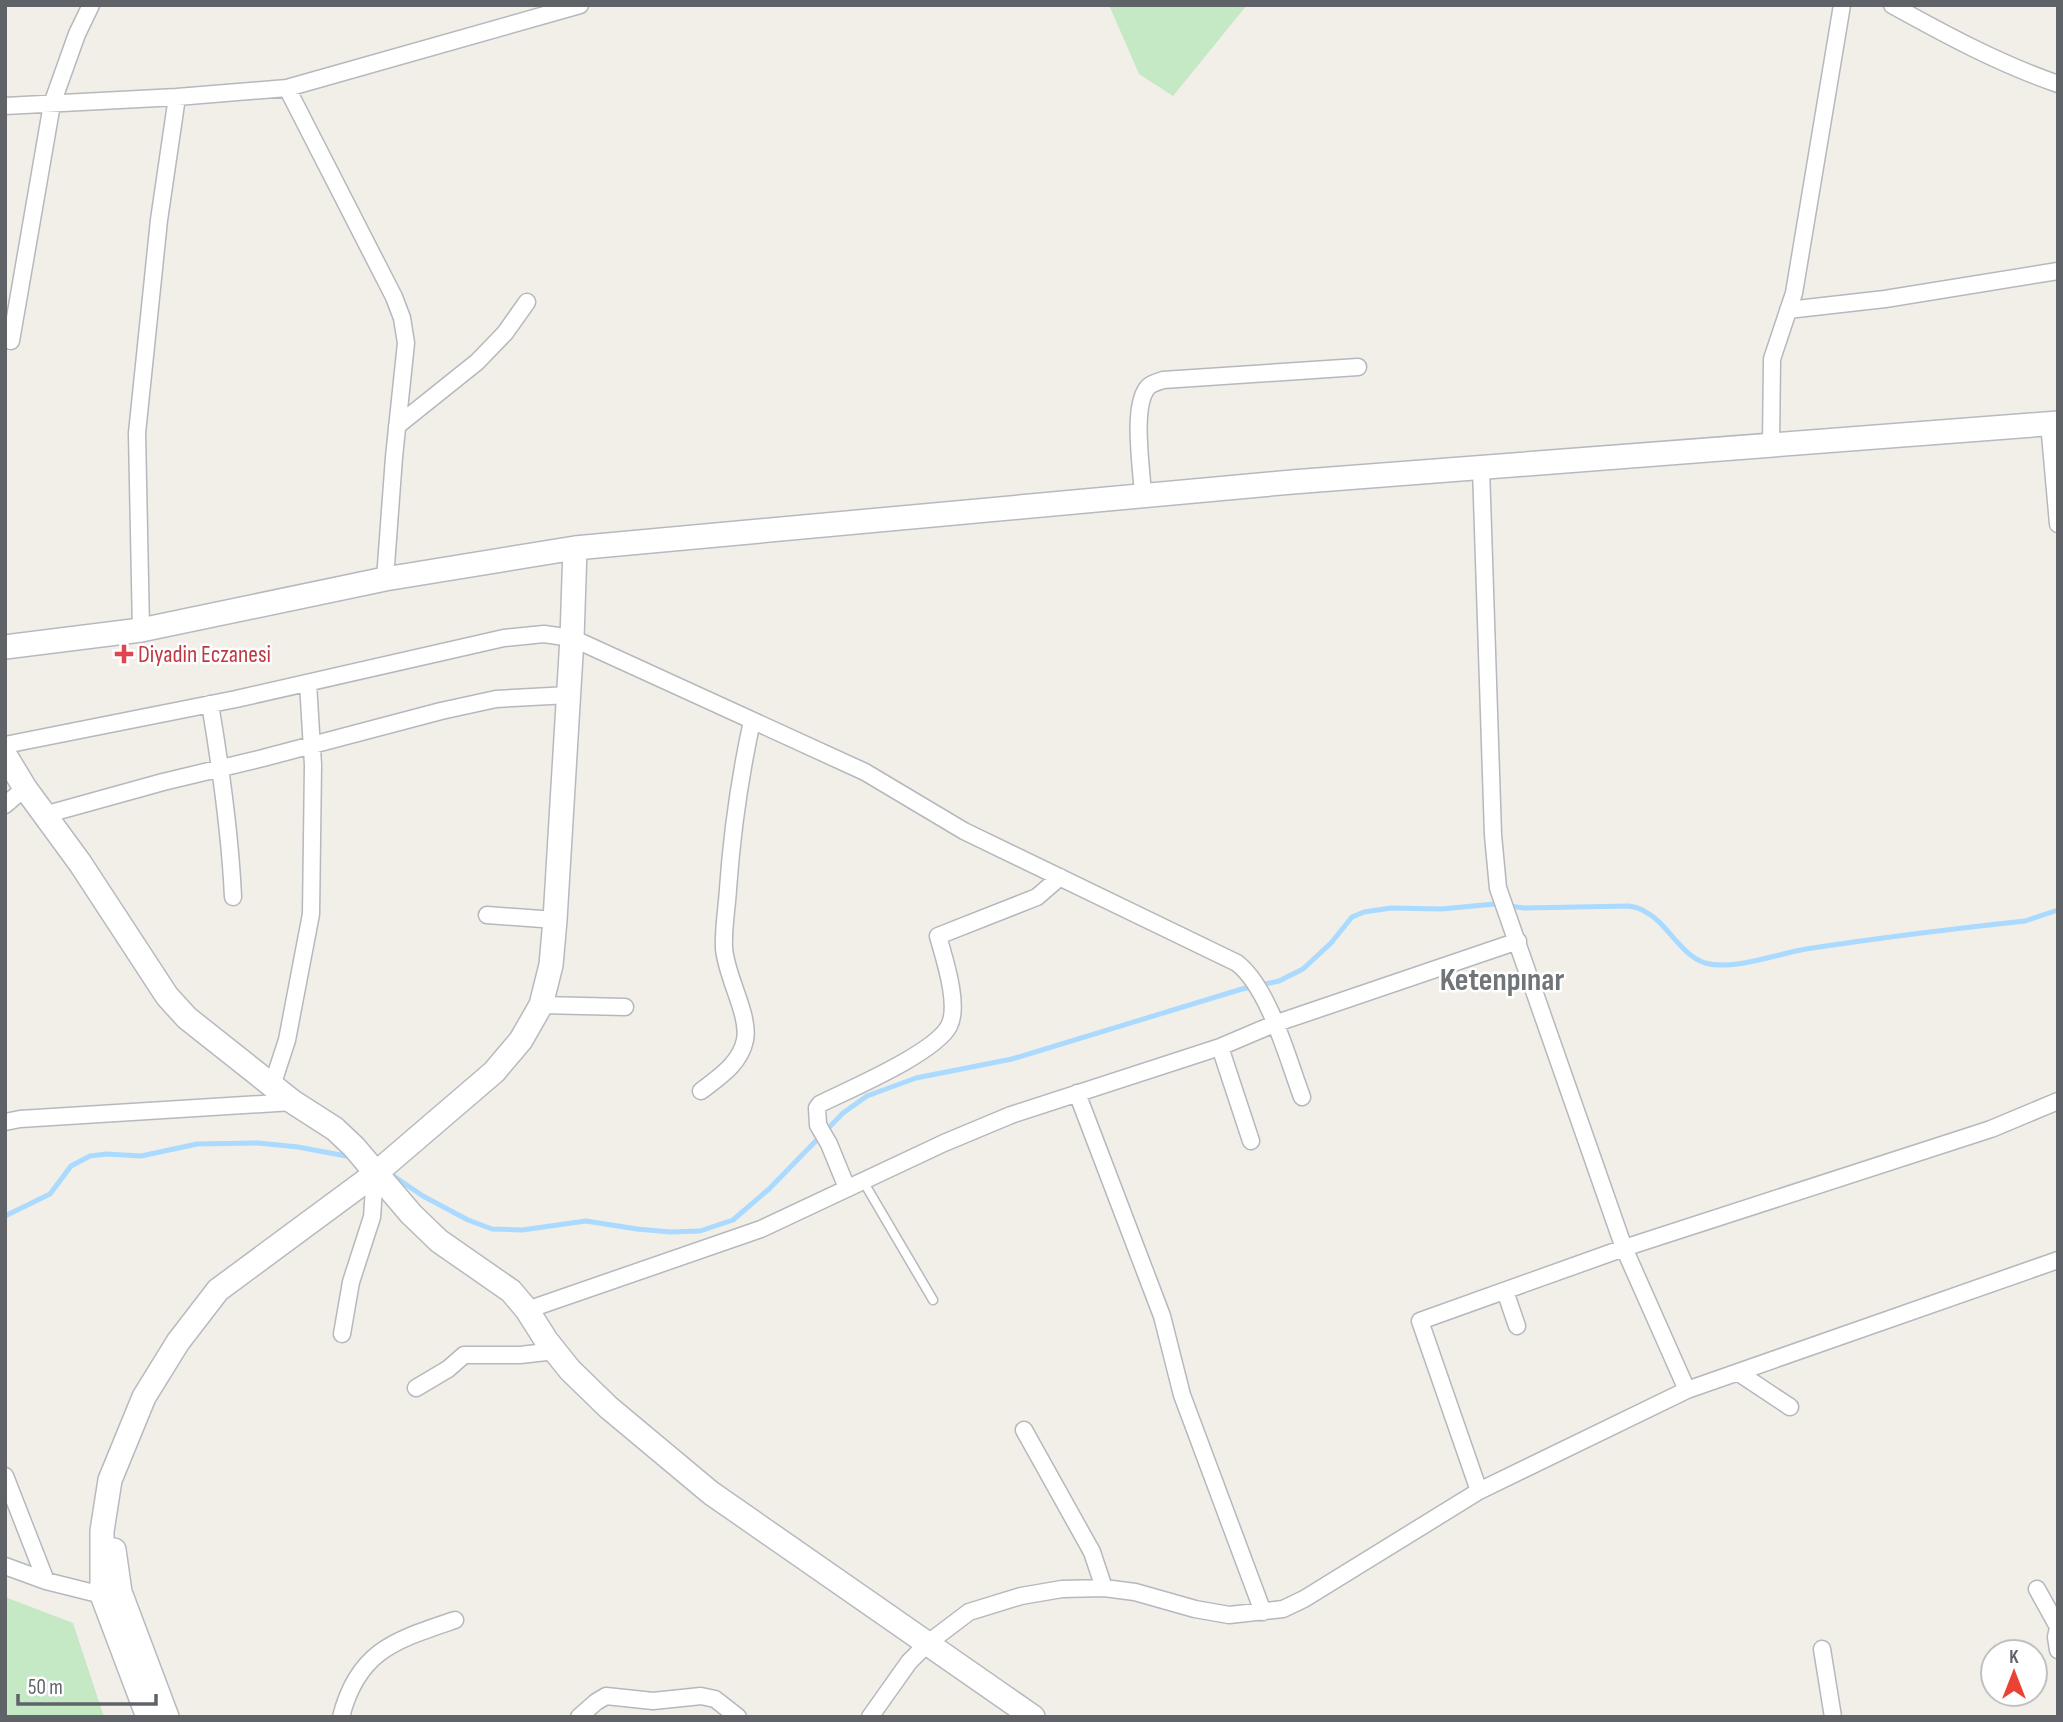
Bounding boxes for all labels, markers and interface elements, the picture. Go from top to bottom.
place label: Diyadin Eczanesi [138,640,271,669]
marker: Diyadin Eczanesi [116,646,132,662]
district label: Ketenpınar [1440,961,1564,1000]
north arrow [1979,1638,2049,1708]
text: K [2009,1646,2019,1669]
scale bar [18,1662,156,1706]
text: 50 m [28,1675,63,1700]

